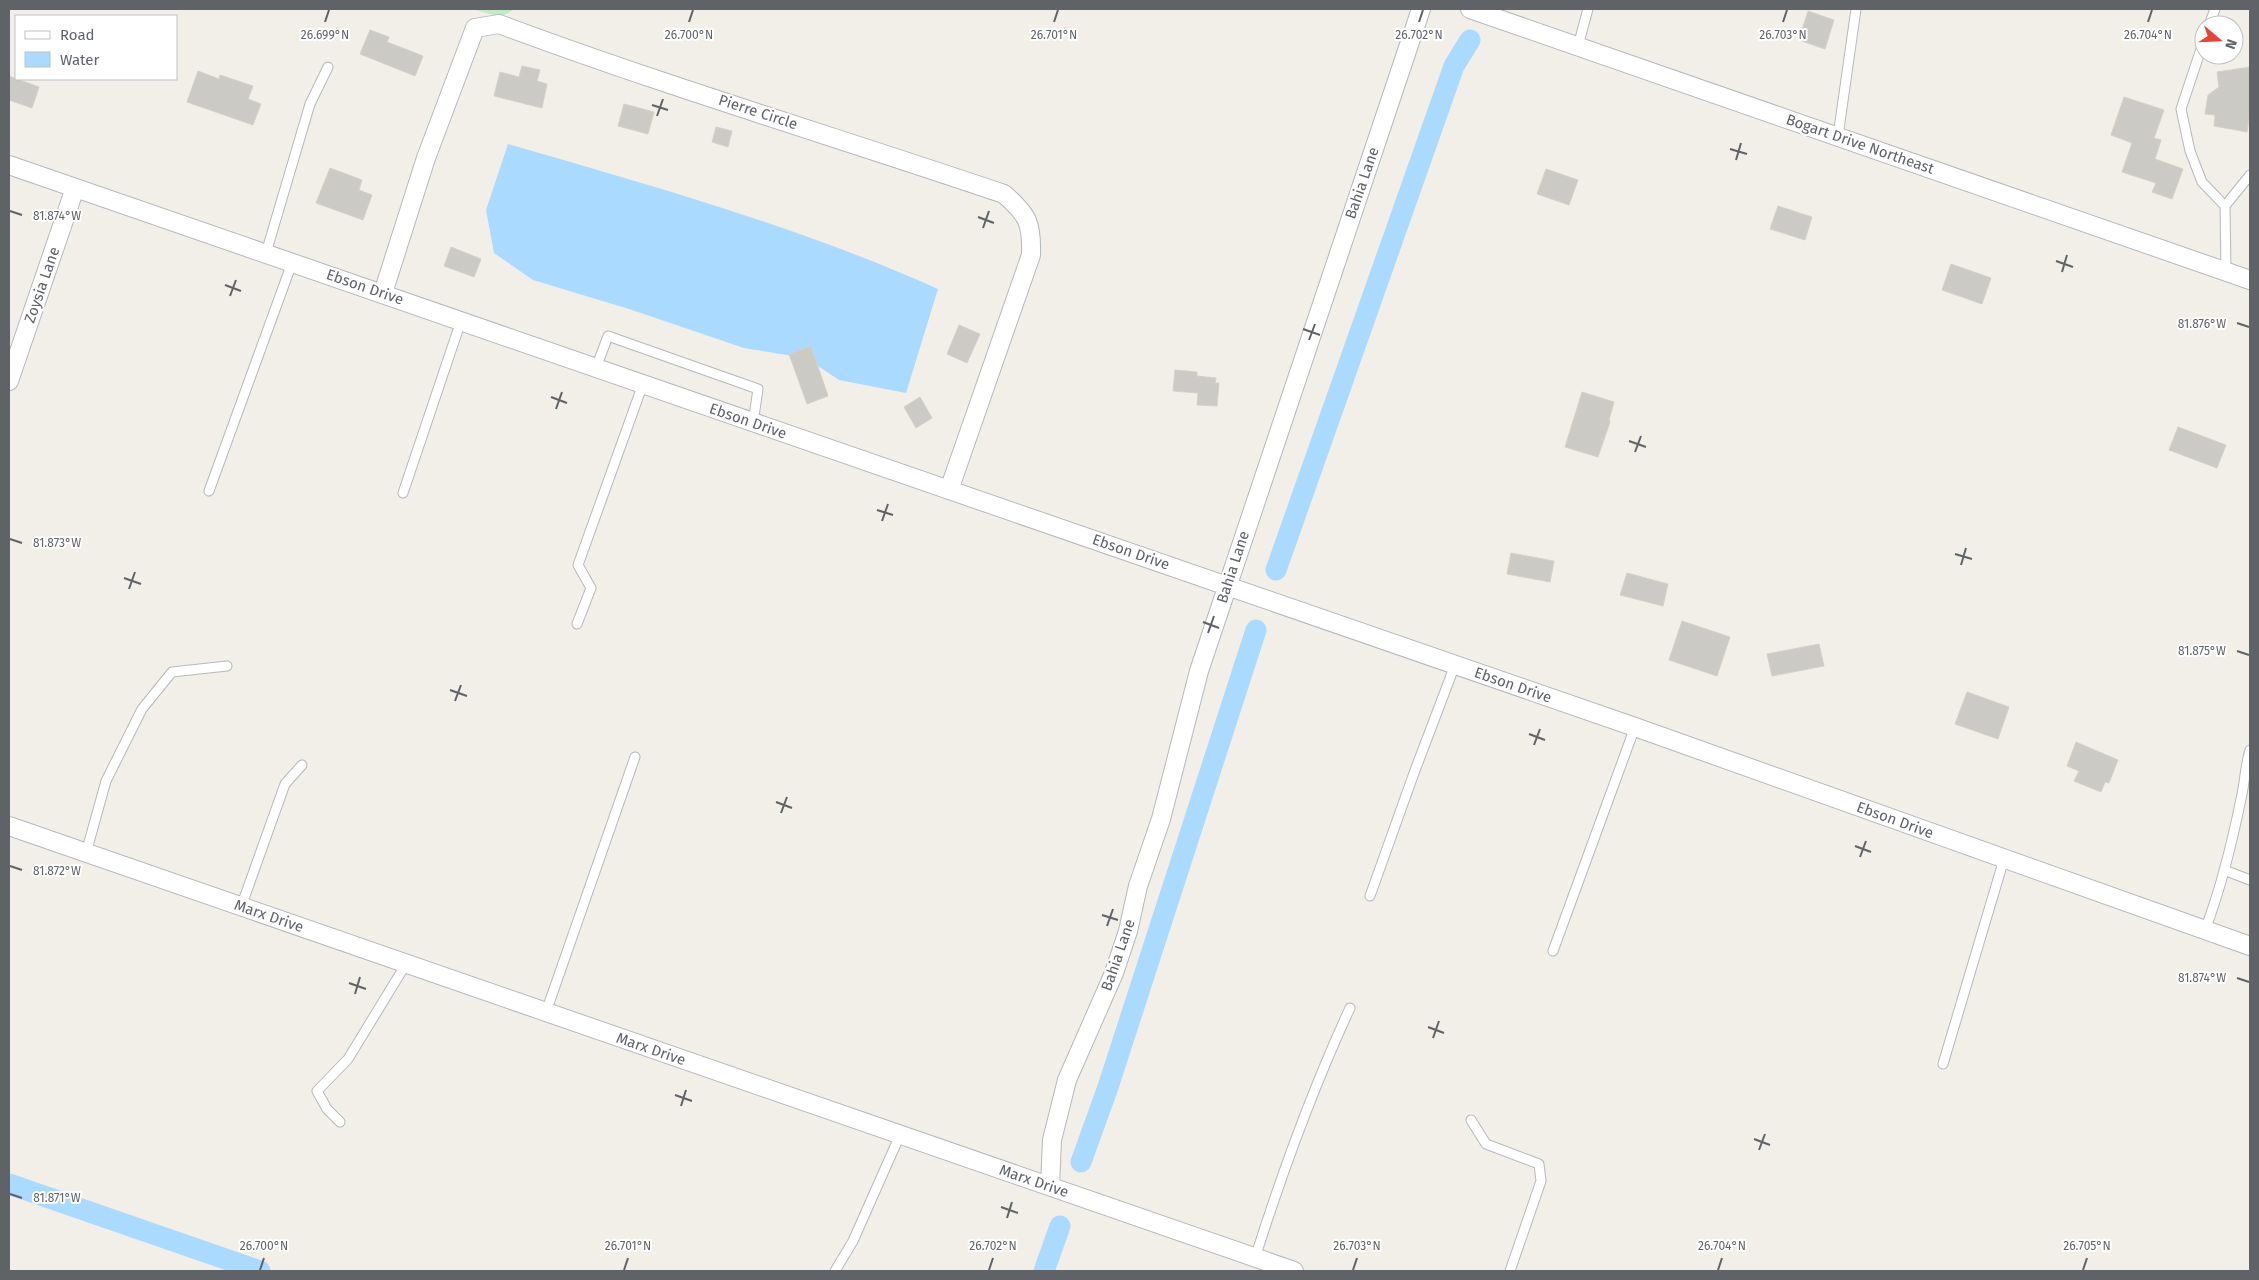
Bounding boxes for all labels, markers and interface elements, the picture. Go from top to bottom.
legend [15,15,178,80]
north arrow [2194,15,2244,65]
text: Road [60,26,95,44]
text: 26.699°N [301,28,349,42]
text: 26.700°N [665,28,713,42]
text: 26.701°N [1031,28,1077,42]
text: 26.702°N [1395,28,1443,42]
text: 26.703°N [1759,28,1807,42]
text: 26.704°N [2124,28,2172,42]
text: N [2221,37,2240,51]
text: Water [60,51,99,69]
street label: Pierre Circle [716,91,800,133]
street label: Bogart Drive Northeast [1784,110,1937,178]
street label: Bahia Lane [1341,145,1383,221]
text: 81.874°W [33,209,81,223]
street label: Zoysia Lane [21,245,63,325]
street label: Ebson Drive [324,265,406,309]
text: 81.876°W [2178,317,2226,331]
street label: Ebson Drive [707,399,789,443]
street label: Bahia Lane [1213,529,1253,605]
street label: Ebson Drive [1090,530,1172,574]
text: 81.873°W [33,536,81,550]
text: 81.875°W [2178,644,2226,658]
street label: Ebson Drive [1472,663,1554,707]
street label: Ebson Drive [1854,798,1936,842]
text: 81.872°W [33,864,81,878]
street label: Marx Drive [232,896,306,936]
street label: Bahia Lane [1097,917,1139,993]
text: 81.874°W [2178,971,2226,985]
street label: Marx Drive [614,1029,688,1069]
street label: Marx Drive [997,1161,1071,1201]
text: 81.871°W [33,1191,81,1205]
text: 26.700°N [240,1239,288,1253]
text: 26.701°N [605,1239,651,1253]
text: 26.702°N [969,1239,1017,1253]
text: 26.703°N [1333,1239,1381,1253]
text: 26.704°N [1698,1239,1746,1253]
text: 26.705°N [2063,1239,2111,1253]

